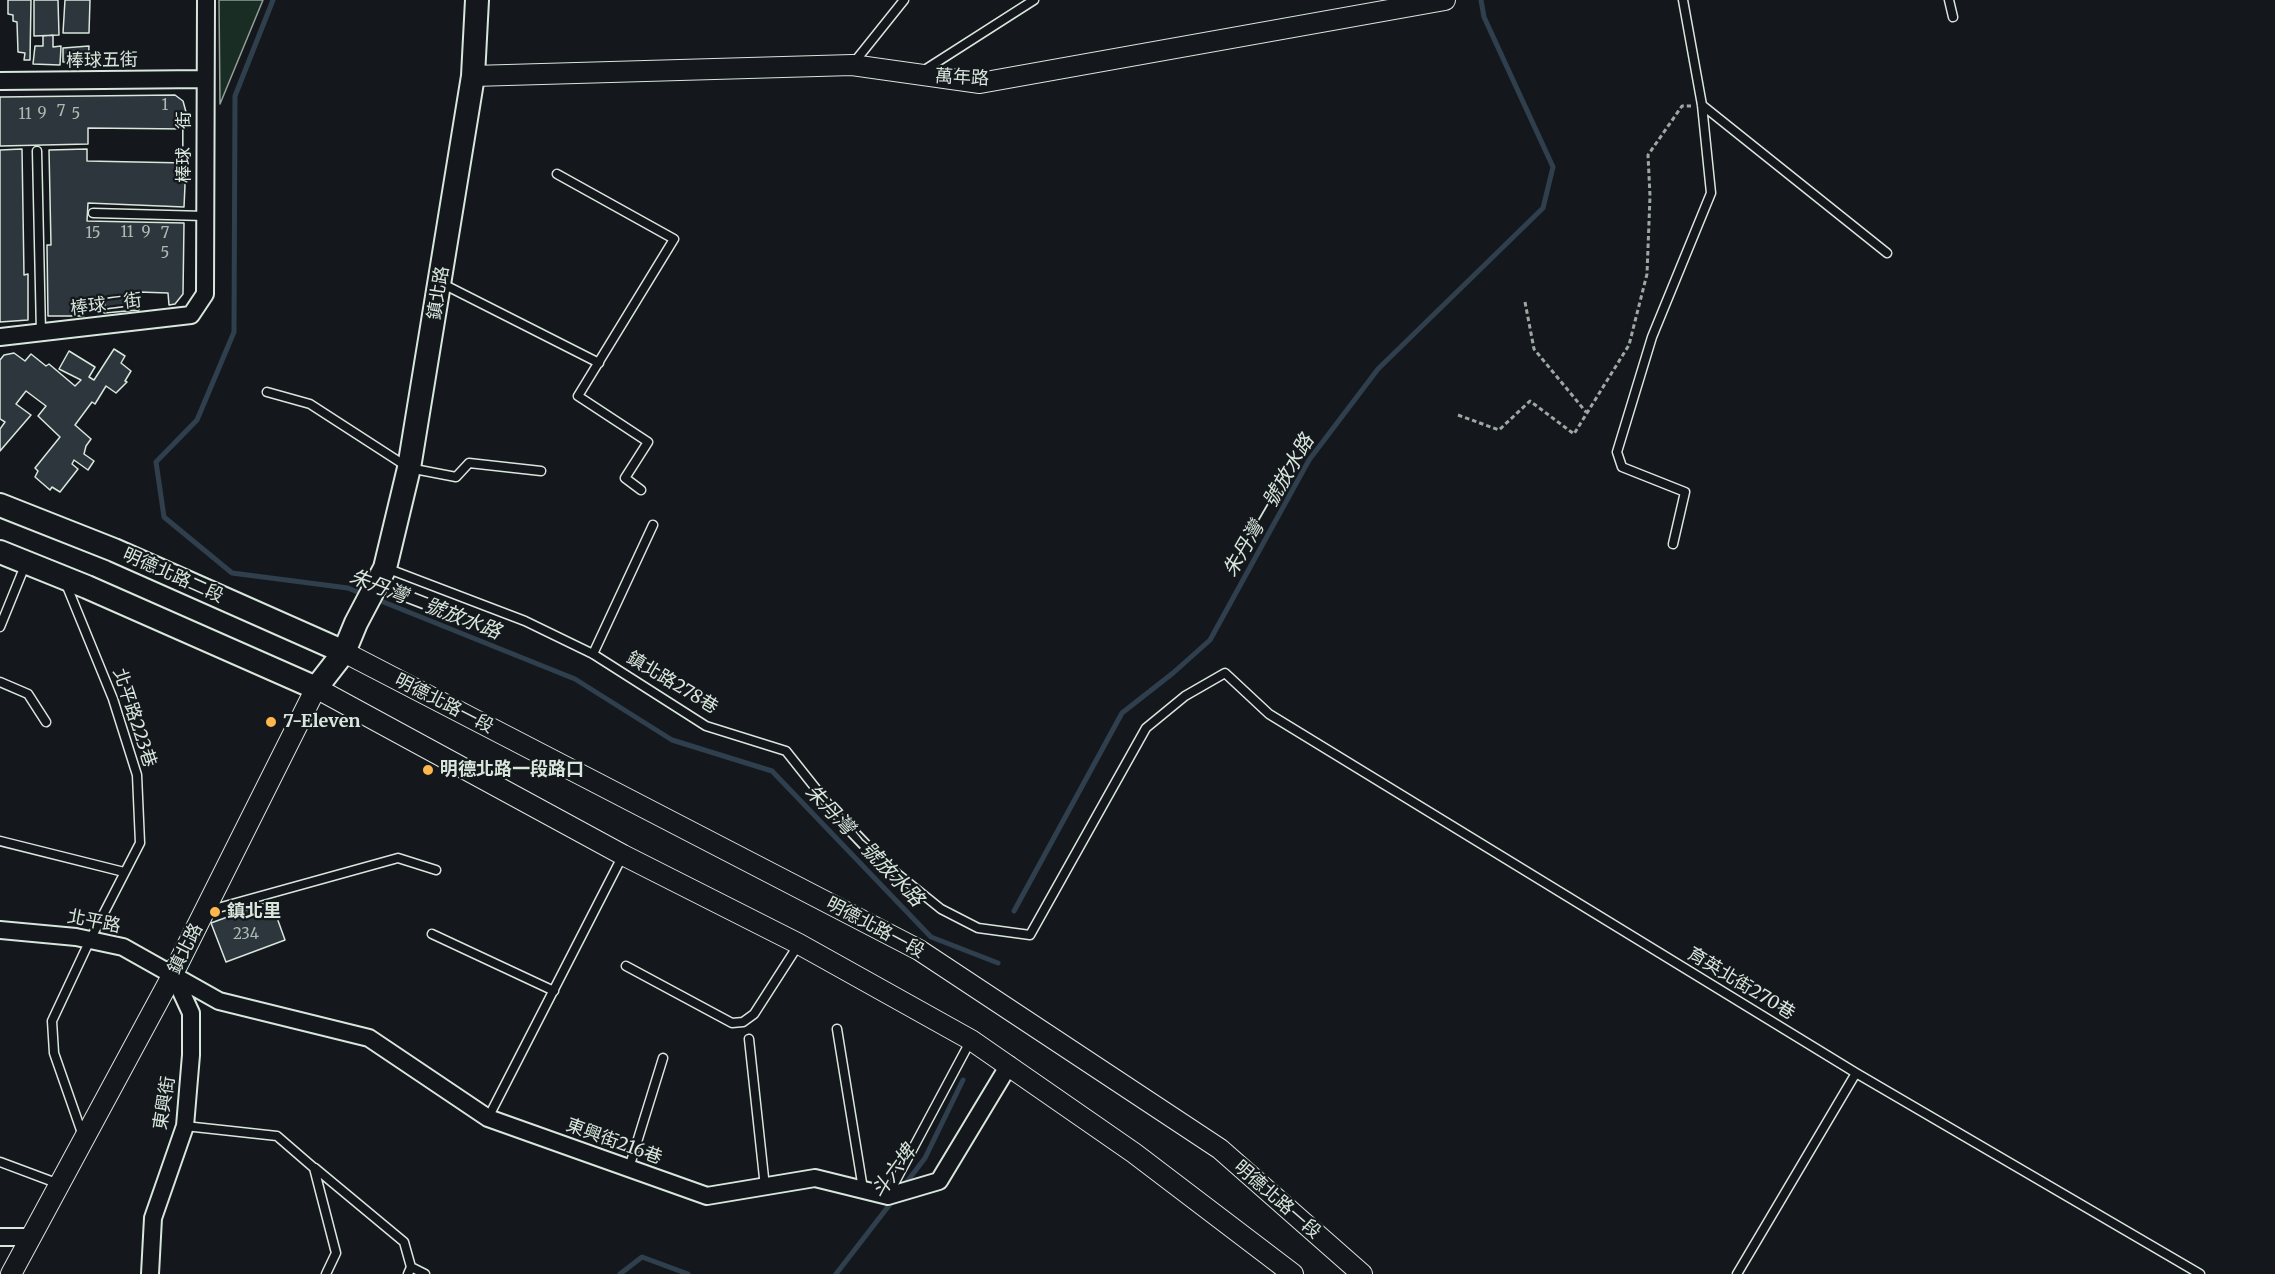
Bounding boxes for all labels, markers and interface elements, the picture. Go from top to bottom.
street label: 棒球五街 [66,50,138,72]
street label: 萬年路 [934,66,990,90]
house number: 1 [162,97,168,115]
house number: 7 [57,103,65,121]
house number: 9 [37,105,47,123]
house number: 11 [18,106,32,124]
house number: 5 [72,106,80,124]
street label: 棒球一街 [174,111,196,183]
house number: 11 [120,224,134,242]
house number: 9 [141,224,151,242]
house number: 15 [85,225,101,243]
house number: 7 [161,225,169,243]
house number: 5 [161,245,169,263]
street label: 鎮北路 [424,265,454,321]
street label: 棒球二街 [69,290,143,320]
water label: 朱丹灣一號放水路 [1219,431,1319,581]
street label: 明德北路二段 [119,544,227,608]
water label: 朱丹灣二號放水路 [346,565,504,645]
street label: 鎮北路278巷 [622,647,722,719]
street label: 北平路223巷 [108,666,160,770]
street label: 明德北路一段 [391,670,497,738]
place label: 7-Eleven [283,711,361,733]
marker: 7-Eleven [264,715,278,729]
place label: 明德北路一段路口 [440,759,584,781]
marker: 明德北路一段路口 [421,763,435,777]
water label: 朱丹灣二號放水路 [800,780,928,912]
street label: 明德北路一段 [822,893,928,963]
place label: 鎮北里 [227,901,281,923]
marker: 鎮北里 [208,905,222,919]
street label: 北平路 [65,906,123,938]
street label: 鎮北路 [164,920,208,978]
house number: 234 [233,926,259,944]
street label: 育英北街270巷 [1683,943,1799,1025]
street label: 東興街 [150,1075,180,1131]
street label: 東興街216巷 [563,1115,665,1169]
water label: 斗六埤 [867,1141,921,1203]
street label: 明德北路一段 [1229,1156,1325,1244]

